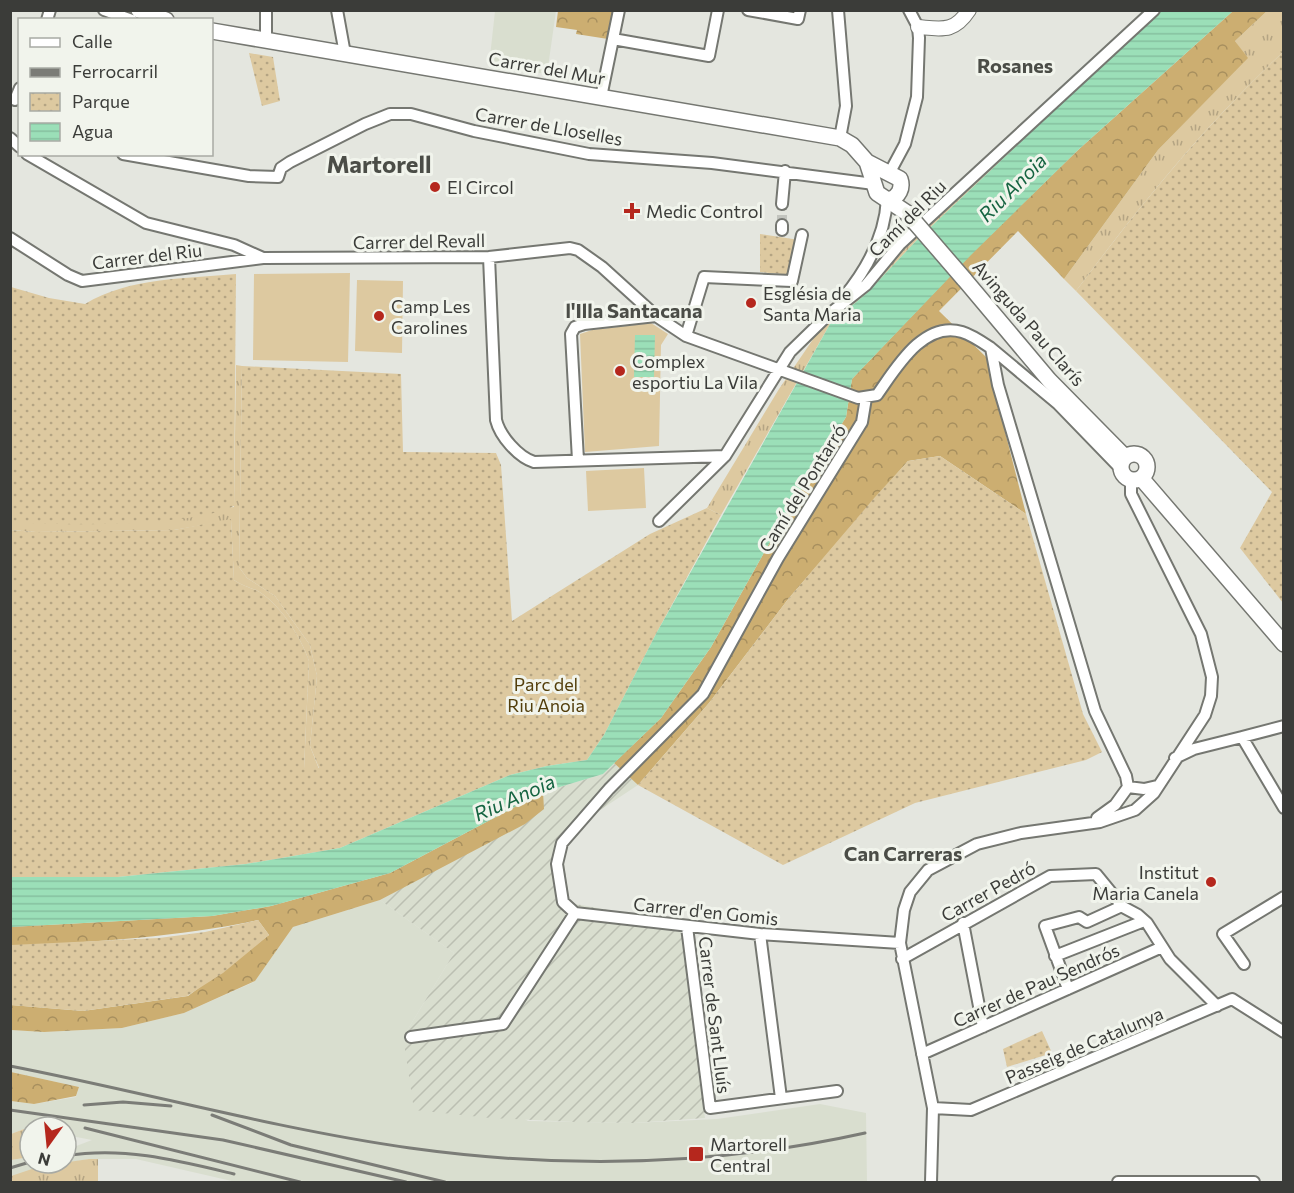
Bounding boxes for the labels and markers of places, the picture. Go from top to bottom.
place label: El Circol [447,176,514,198]
marker: El Circol [428,180,442,194]
place label: Medic Control [646,200,763,222]
marker: Medic Control [623,202,641,220]
place label: Església de Santa Maria [763,282,861,325]
place label: Camp Les Carolines [391,295,471,338]
marker: Església de Santa Maria [744,296,758,310]
marker: Camp Les Carolines [372,309,386,323]
place label: Complex esportiu La Vila [632,350,758,393]
marker: Complex esportiu La Vila [613,364,627,378]
place label: Institut Maria Canela [1092,861,1199,904]
marker: Institut Maria Canela [1204,875,1218,889]
place label: Martorell Central [710,1133,787,1176]
marker: Martorell Central [687,1145,705,1163]

